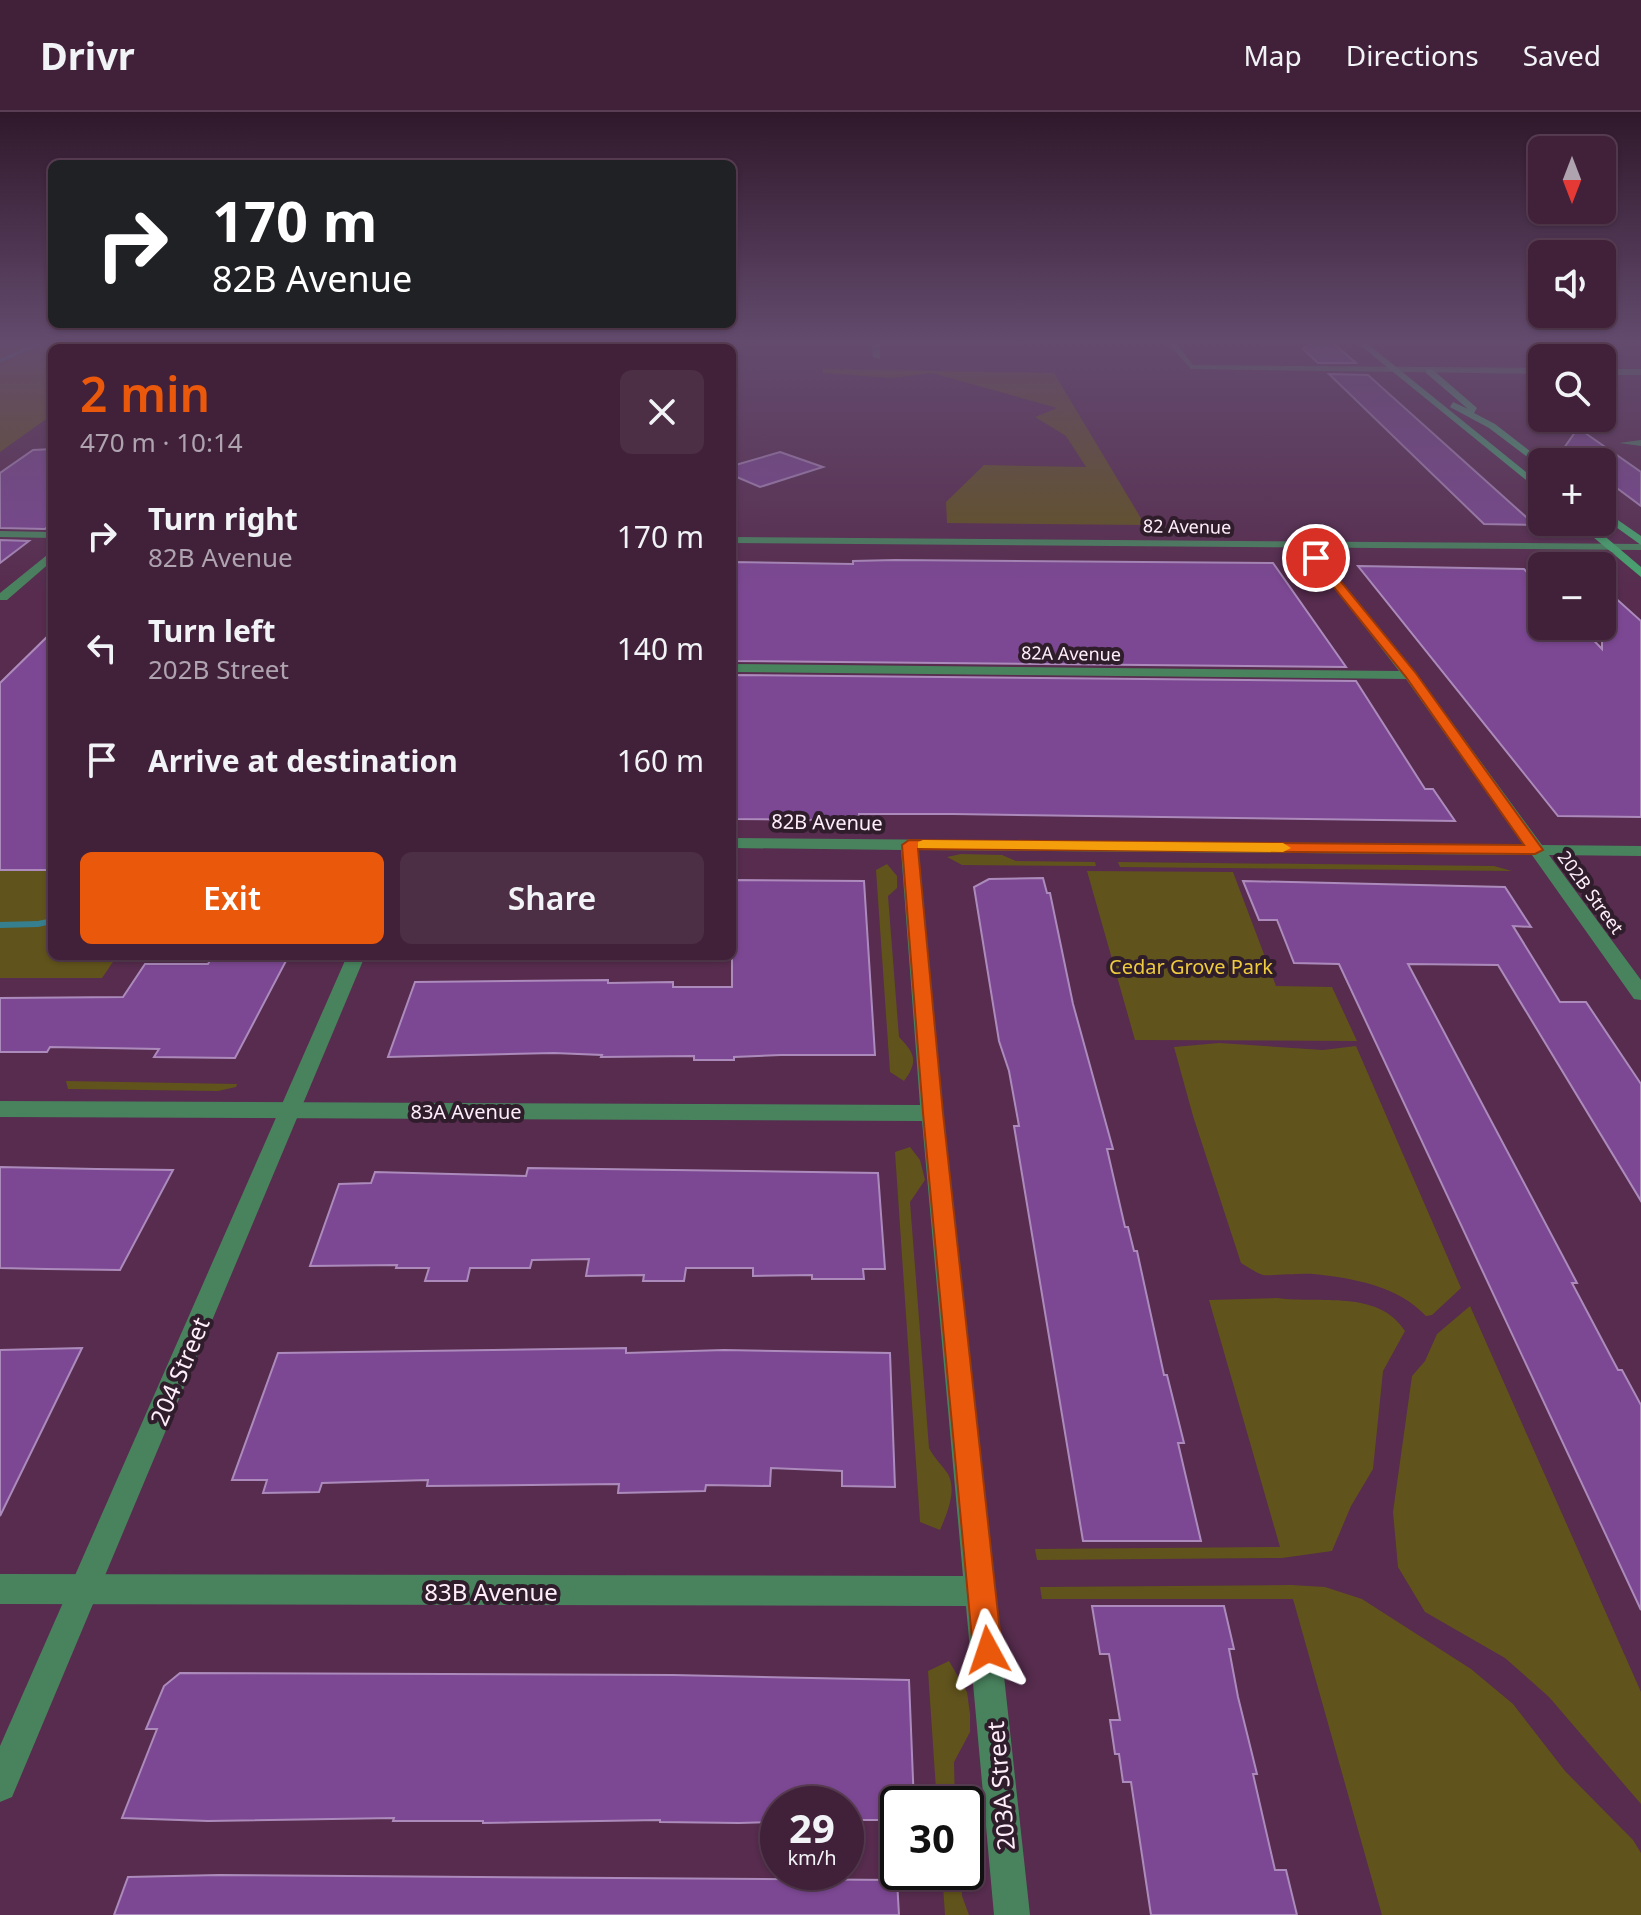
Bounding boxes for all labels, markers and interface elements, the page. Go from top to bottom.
text: Drivr [40,29,135,81]
text: Map [1243,36,1302,74]
text: Directions [1346,36,1479,74]
text: Saved [1523,36,1601,74]
north arrow [1528,136,1616,224]
map controls [1528,136,1616,640]
text: 170 m [212,182,377,258]
icon: right [80,192,184,296]
button: sound [1528,240,1616,328]
text: 82B Avenue [212,254,412,303]
button: search [1528,344,1616,432]
text: 2 min [80,361,210,426]
button: close [620,370,704,454]
text: 470 m · 10:14 [80,424,243,460]
button: + [1528,448,1616,536]
text: Turn right [148,498,298,539]
street label: 82 Avenue [1143,513,1231,539]
icon: right [80,514,124,558]
text: 170 m [617,516,704,557]
pin [1282,524,1350,592]
icon: arrive [1294,536,1338,580]
text: 82B Avenue [148,539,293,575]
button: − [1528,552,1616,640]
text: Turn left [148,610,276,651]
icon: left [80,626,124,670]
text: 140 m [617,628,704,669]
street label: 82A Avenue [1021,640,1121,666]
text: 202B Street [148,651,289,687]
icon: arrive [80,738,124,782]
text: Arrive at destination [148,740,458,781]
text: 160 m [617,740,704,781]
street label: 82B Avenue [771,808,883,836]
street label: 202B Street [1553,845,1630,939]
button: Exit [80,852,384,944]
button: Share [400,852,704,944]
park label: Cedar Grove Park [1109,953,1273,980]
street label: 83A Avenue [410,1098,522,1125]
street label: 204 Street [141,1312,217,1430]
street label: 83B Avenue [424,1575,558,1608]
position arrow [946,1608,1030,1692]
street label: 203A Street [978,1720,1022,1852]
speed limit sign: 30 [880,1786,984,1890]
text: 29 [789,1800,835,1855]
text: km/h [787,1844,837,1871]

